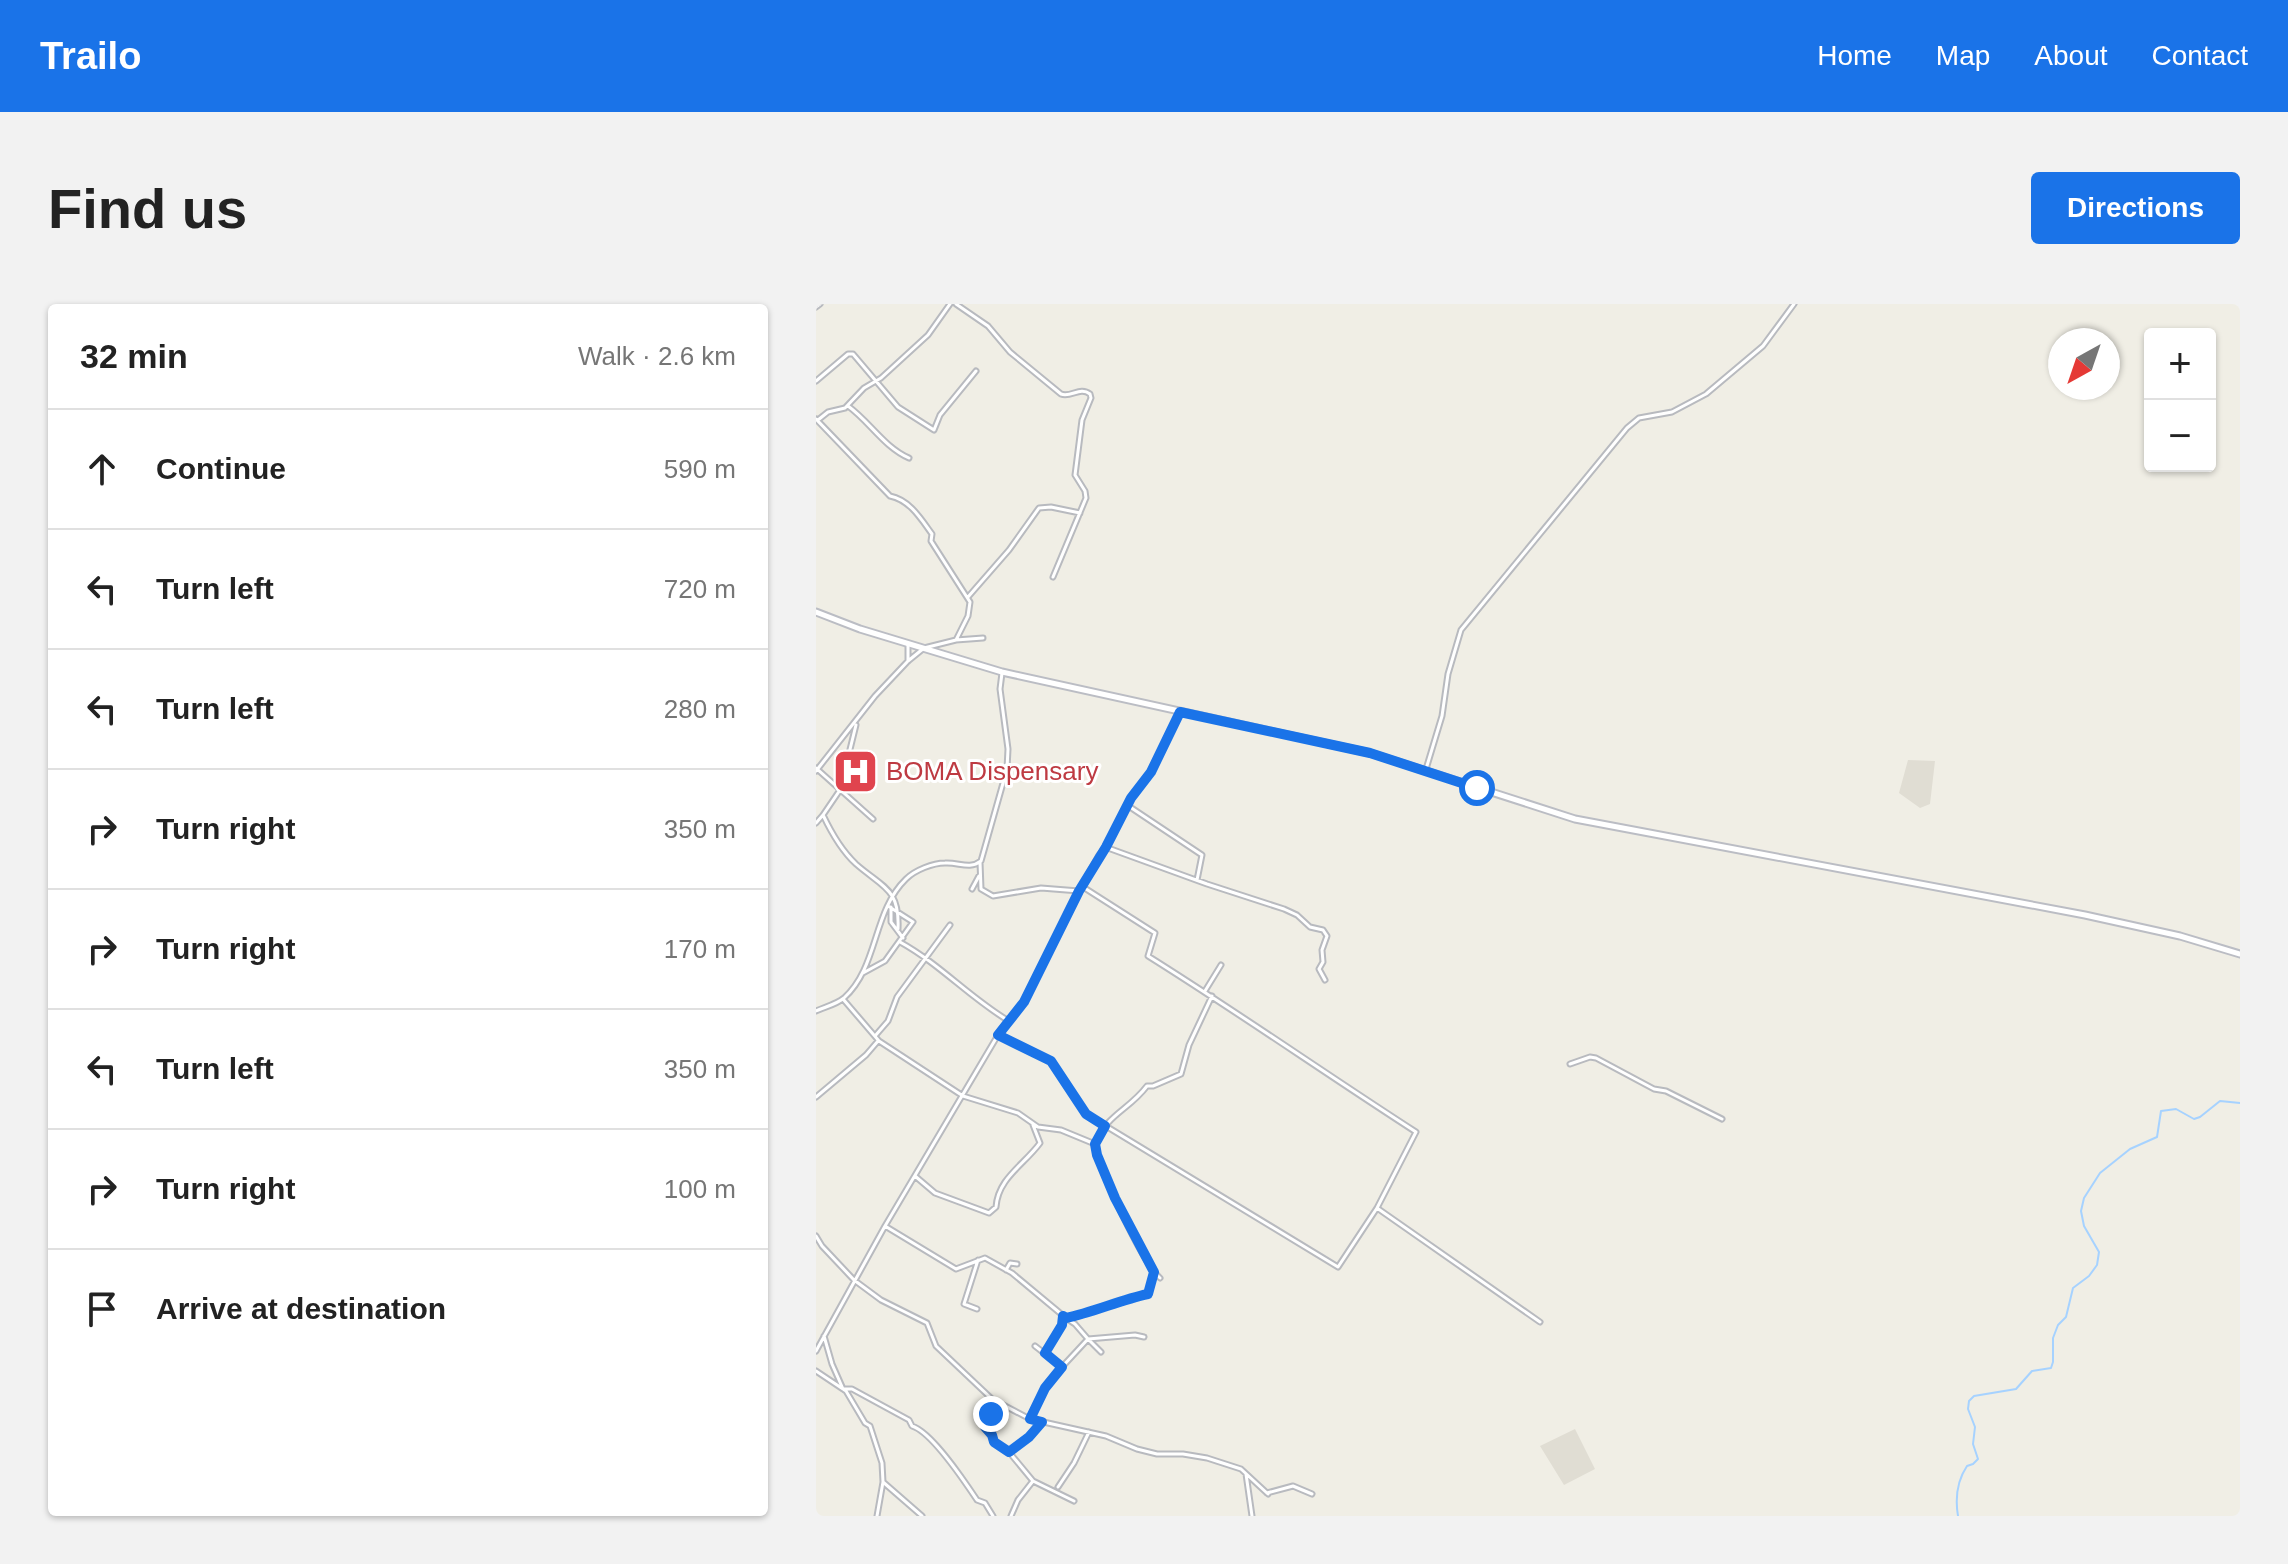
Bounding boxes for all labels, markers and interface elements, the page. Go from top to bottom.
text: Trailo [40,35,141,77]
text: Home [1817,40,1892,71]
text: Map [1936,40,1990,71]
text: About [2034,40,2108,71]
text: Contact [2152,40,2248,71]
button: Directions [2031,172,2240,244]
text: Find us [48,177,247,240]
north arrow [2048,328,2120,400]
map controls [2144,328,2216,472]
button: + [2144,328,2216,400]
text: 32 min [80,337,188,375]
text: Walk · 2.6 km [578,341,736,371]
button: − [2144,400,2216,472]
icon: ahead [80,447,124,491]
text: Continue [156,452,286,485]
text: 590 m [664,454,736,484]
icon: left [80,567,124,611]
text: Turn left [156,572,274,605]
text: 720 m [664,574,736,604]
icon: left [80,687,124,731]
text: Turn left [156,692,274,725]
text: 280 m [664,694,736,724]
hospital icon: BOMA Dispensary [831,747,879,795]
place label: BOMA Dispensary [886,756,1098,786]
route start [1459,770,1495,806]
icon: right [80,807,124,851]
text: Turn right [156,812,295,845]
text: 350 m [664,814,736,844]
icon: right [80,927,124,971]
text: Turn right [156,932,295,965]
text: 170 m [664,934,736,964]
icon: left [80,1047,124,1091]
text: Turn left [156,1052,274,1085]
text: 350 m [664,1054,736,1084]
icon: right [80,1167,124,1211]
text: Turn right [156,1172,295,1205]
text: 100 m [664,1174,736,1204]
icon: arrive [80,1287,124,1331]
text: Arrive at destination [156,1292,446,1325]
route end [973,1396,1009,1432]

